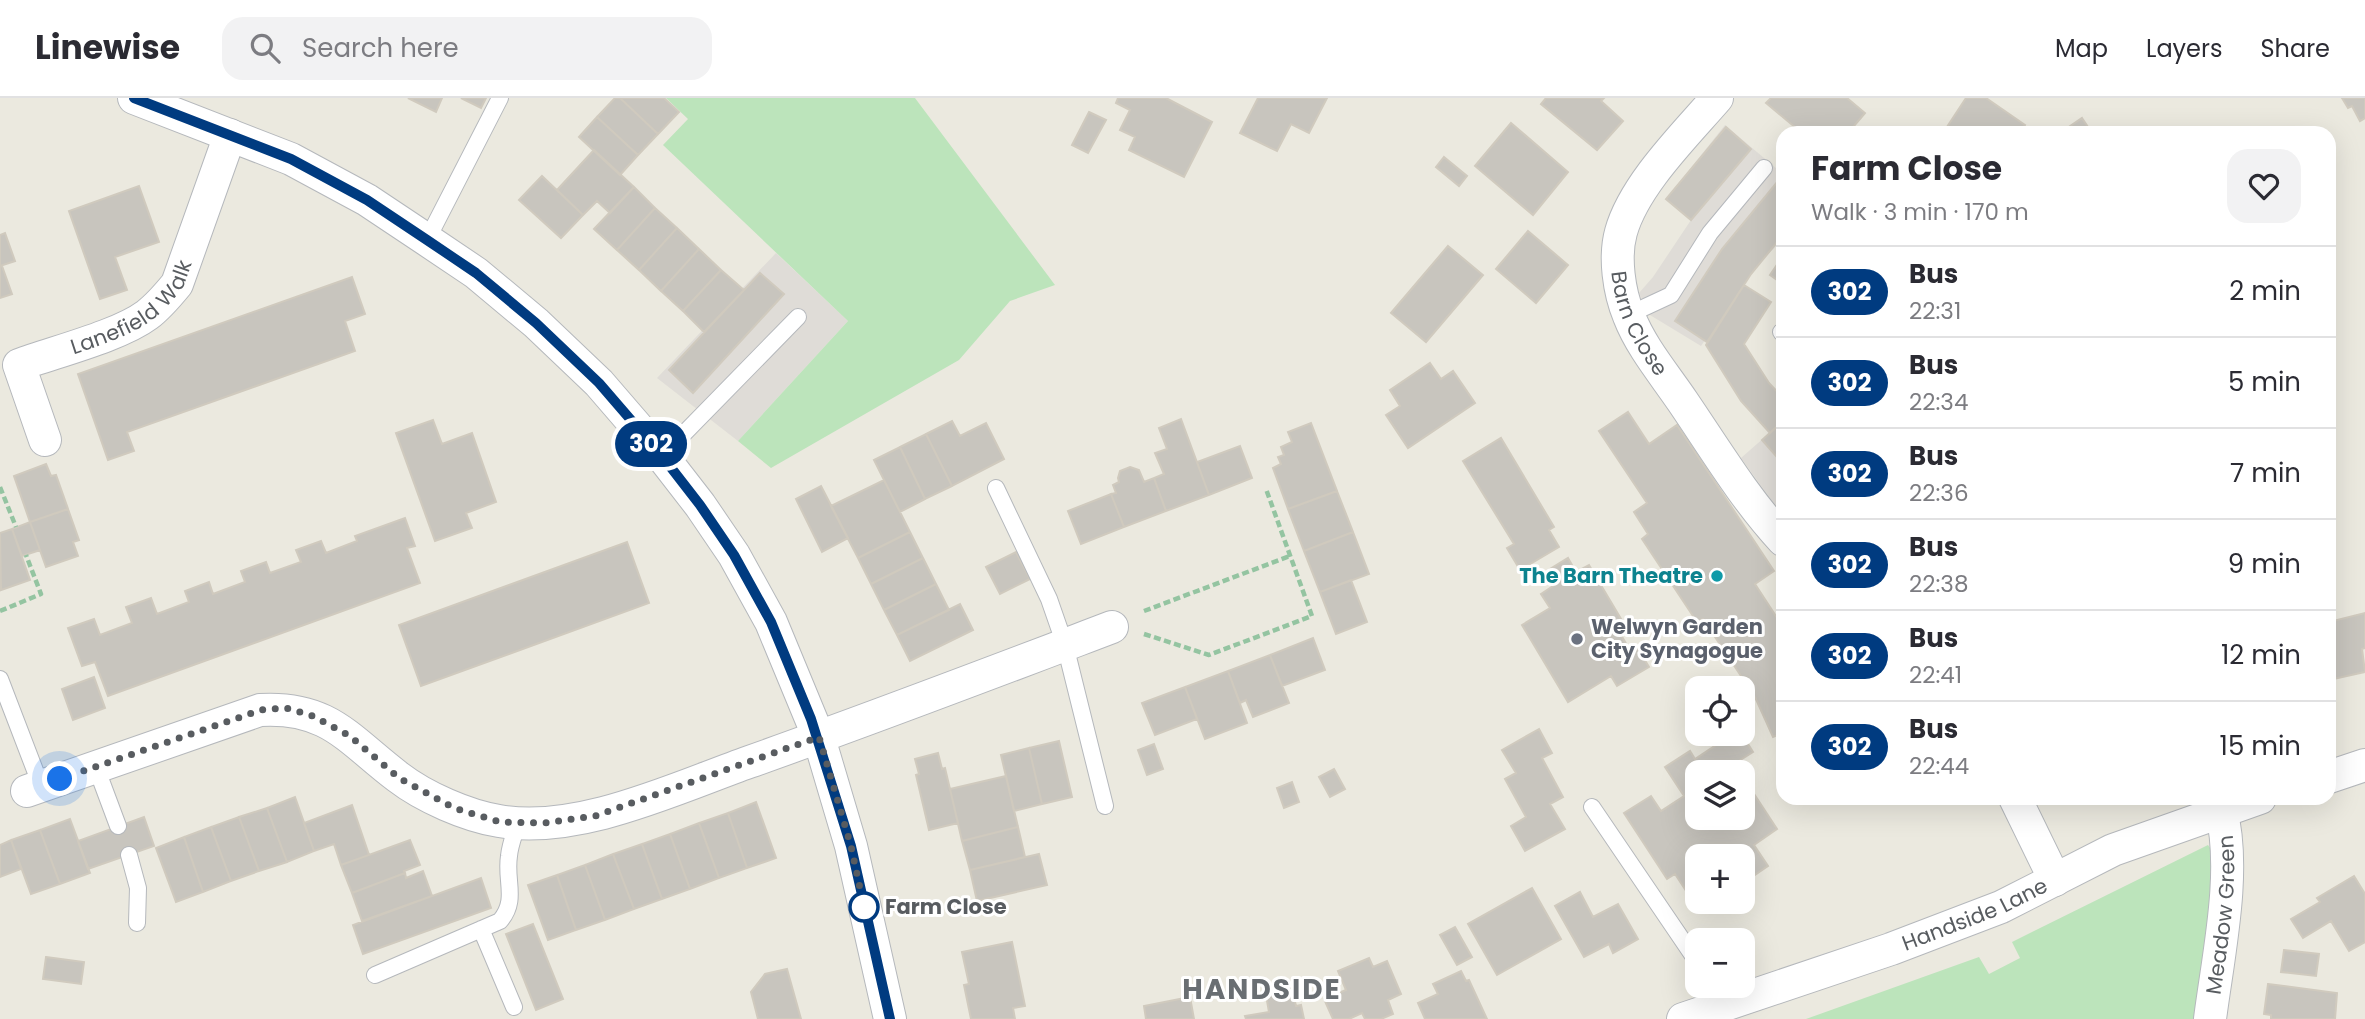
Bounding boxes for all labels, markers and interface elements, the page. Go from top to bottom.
search box [222,17,712,80]
text: Linewise [35,24,180,71]
icon: search [246,29,284,67]
text: Search here [302,30,459,66]
text: Map [2055,32,2108,65]
text: Layers [2146,32,2222,65]
text: Share [2260,32,2330,65]
text: Farm Close [1811,145,2002,192]
button: heart [2227,149,2301,223]
text: Walk · 3 min · 170 m [1811,196,2029,228]
street label: Lanefield Walk [67,255,199,361]
text: Bus [1909,256,1958,292]
street label: Barn Close [1604,269,1675,381]
text: 2 min [2229,273,2301,309]
text: 302 [1828,275,1871,308]
text: 22:31 [1909,295,1961,327]
text: Bus [1909,347,1958,383]
text: 5 min [2228,364,2301,400]
text: 302 [1828,366,1871,399]
text: 22:34 [1909,386,1968,418]
line badge: 302 [611,421,691,467]
text: 302 [629,427,673,460]
text: Bus [1909,438,1958,474]
text: 7 min [2230,455,2301,491]
text: 302 [1828,457,1871,490]
text: 22:36 [1909,477,1969,509]
text: Bus [1909,529,1958,565]
text: 9 min [2228,546,2301,582]
text: 302 [1828,548,1871,581]
place label: The Barn Theatre [1519,561,1703,590]
marker: The Barn Theatre [1709,568,1725,584]
text: 22:38 [1909,568,1968,600]
place label: Welwyn Garden City Synagogue [1591,612,1763,665]
text: Bus [1909,620,1958,656]
marker: Welwyn Garden City Synagogue [1569,631,1585,647]
text: 12 min [2221,637,2301,673]
text: 302 [1828,639,1871,672]
text: 22:41 [1909,659,1962,691]
map controls [1685,676,1755,998]
button: locate [1685,676,1755,746]
text: Bus [1909,711,1958,747]
text: 15 min [2220,728,2301,764]
text: 302 [1828,730,1871,763]
text: 22:44 [1909,750,1969,782]
button: layers [1685,760,1755,830]
your location [42,761,77,796]
street label: Meadow Green [2199,834,2241,996]
button: + [1685,844,1755,914]
street label: Handside Lane [1898,871,2052,957]
marker: Farm Close [849,892,879,922]
place label: Farm Close [885,892,1007,921]
button: − [1685,928,1755,998]
district label: HANDSIDE [1182,970,1342,1009]

